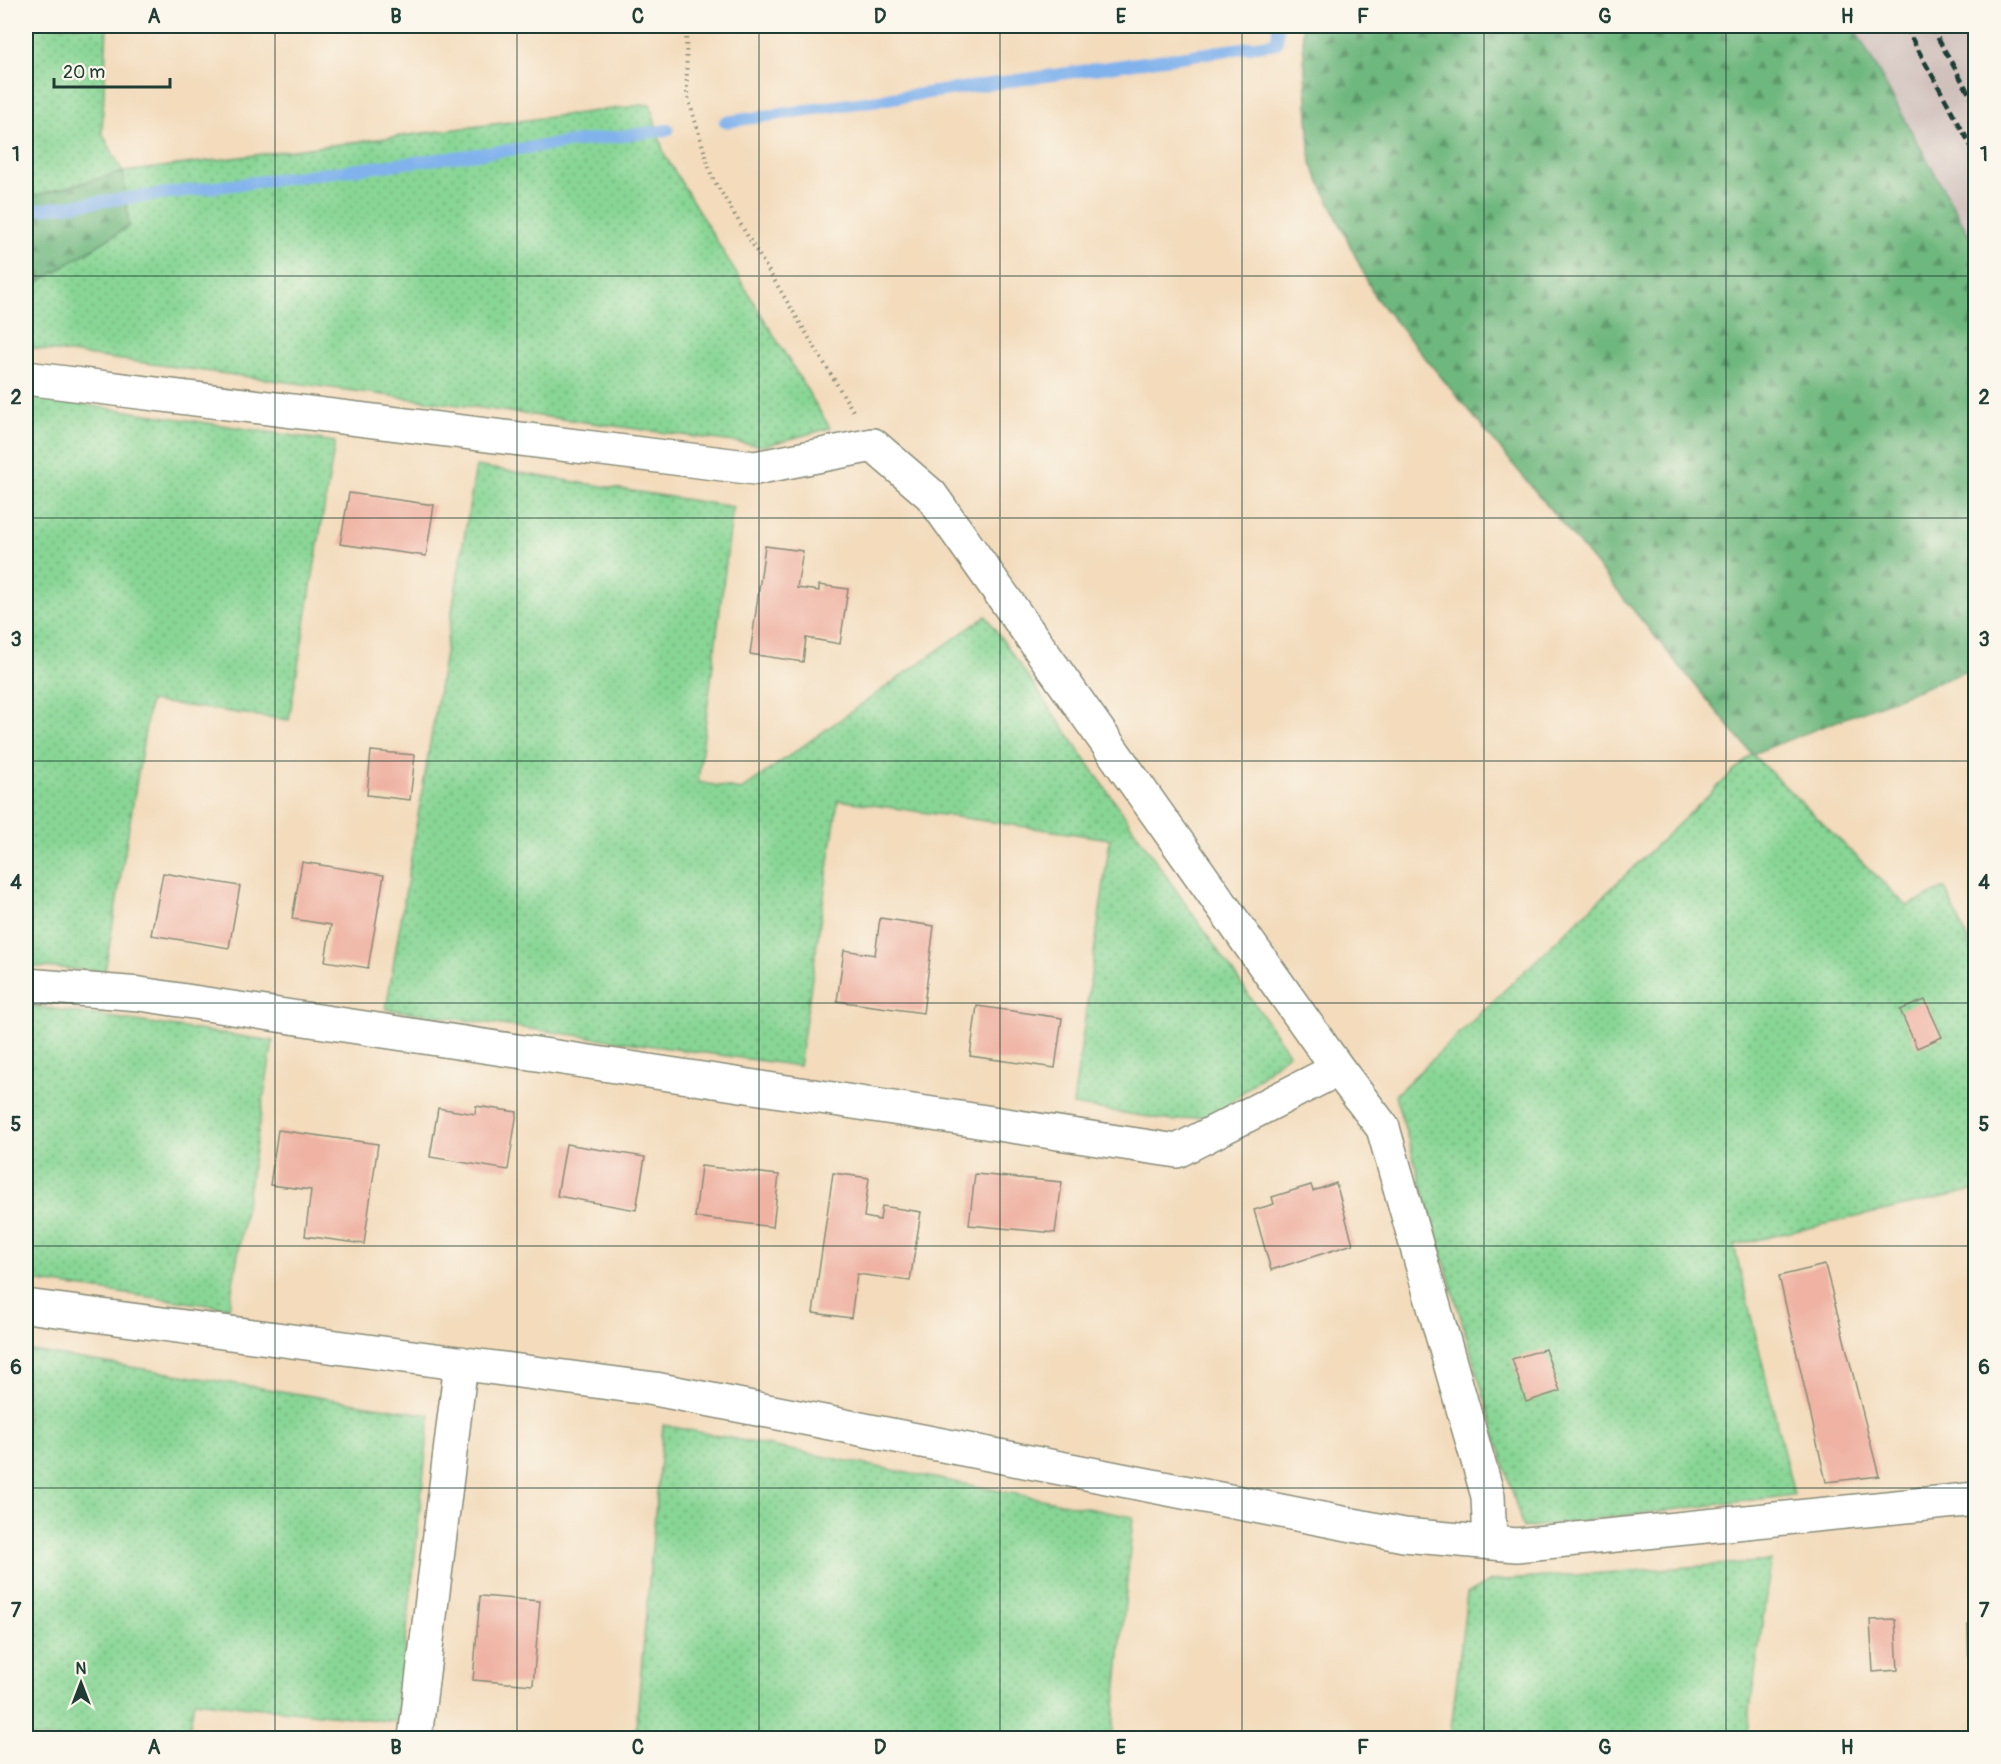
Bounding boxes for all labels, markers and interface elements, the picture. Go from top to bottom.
text: A [148,4,161,29]
text: B [390,4,402,29]
text: C [632,4,644,29]
text: D [874,4,887,29]
text: E [1116,4,1127,29]
text: F [1357,4,1369,29]
text: G [1598,4,1612,29]
text: H [1841,4,1854,29]
scale bar [54,51,170,89]
text: 20 m [63,61,105,84]
text: 1 [12,142,20,167]
text: 1 [1980,142,1988,167]
text: 2 [10,385,22,410]
text: 2 [1978,385,1990,410]
text: 3 [10,627,22,652]
text: 3 [1978,627,1990,652]
text: 4 [10,870,22,895]
text: 4 [1978,870,1990,895]
text: 5 [11,1112,22,1137]
text: 5 [1979,1112,1990,1137]
text: 6 [10,1355,22,1380]
text: 6 [1978,1355,1990,1380]
text: 7 [11,1598,22,1623]
text: 7 [1979,1598,1990,1623]
north arrow [51,1653,111,1713]
text: N [76,1659,87,1679]
text: A [148,1735,161,1760]
text: B [390,1735,402,1760]
text: C [632,1735,644,1760]
text: D [874,1735,887,1760]
text: E [1116,1735,1127,1760]
text: F [1357,1735,1369,1760]
text: G [1598,1735,1612,1760]
text: H [1841,1735,1854,1760]

